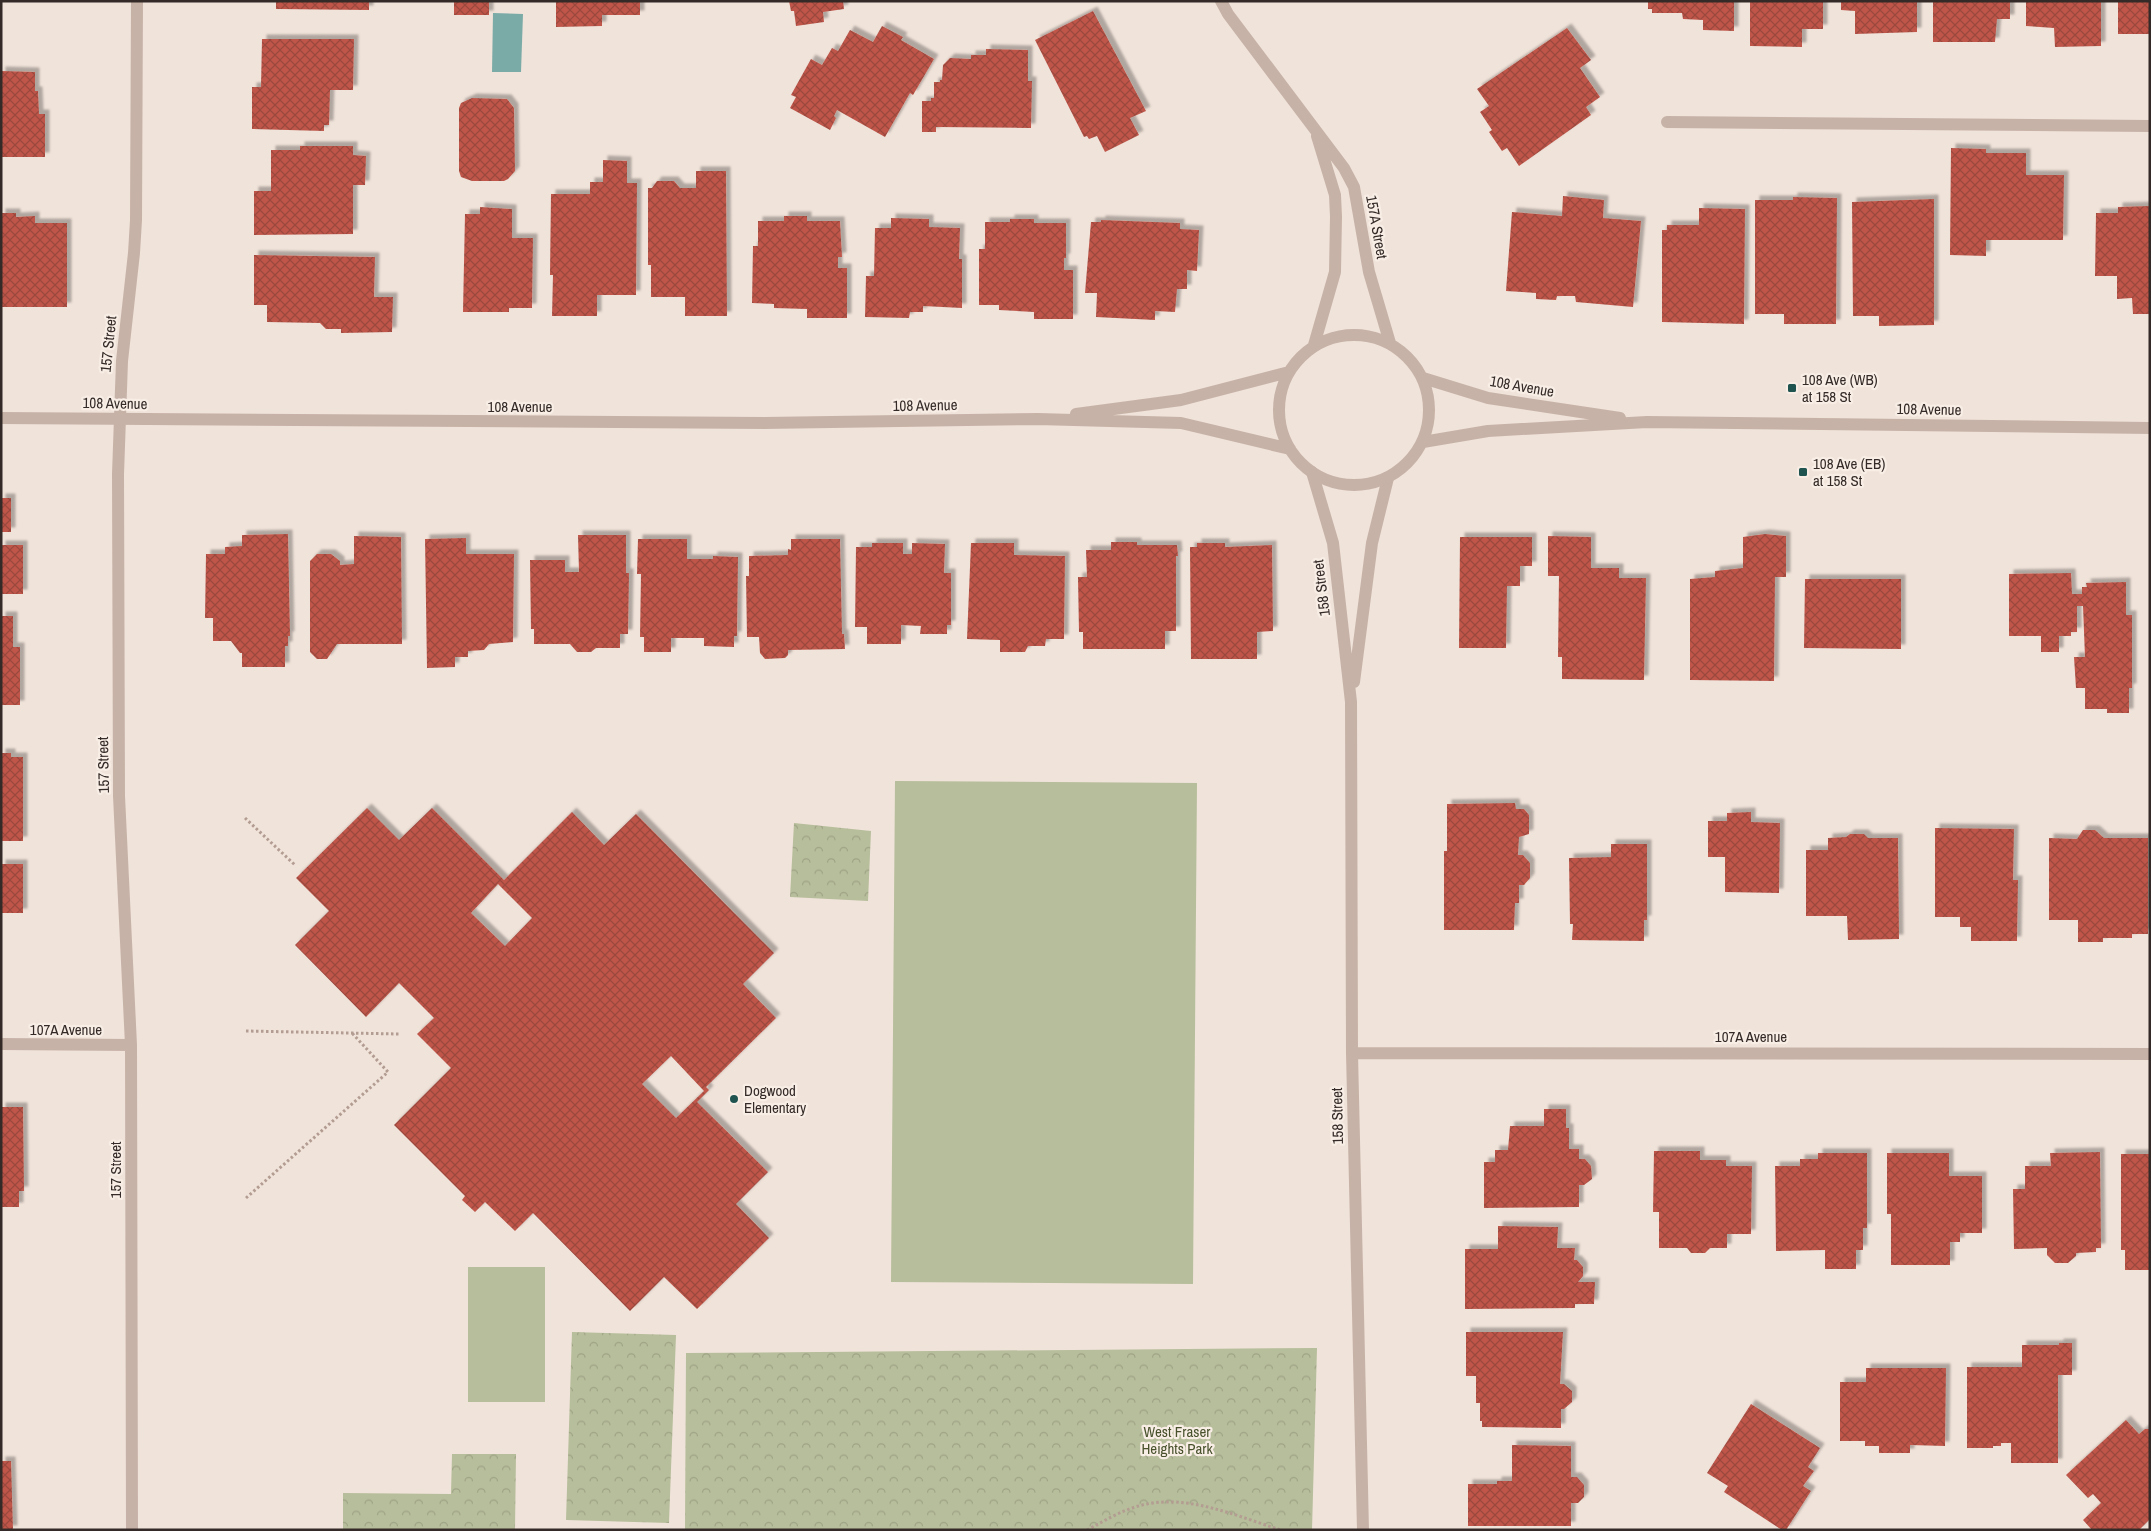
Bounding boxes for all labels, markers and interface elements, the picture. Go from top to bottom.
street label: 157A Street [1361,194,1393,261]
street label: 157 Street [95,314,121,373]
place label: 108 Ave (WB) at 158 St [1802,369,1878,407]
street label: 108 Avenue [1488,370,1556,402]
marker: 108 Ave (WB) at 158 St [1786,382,1798,394]
street label: 108 Avenue [82,392,148,414]
street label: 108 Avenue [892,394,958,416]
street label: 108 Avenue [488,396,553,417]
street label: 108 Avenue [1896,398,1962,420]
place label: 108 Ave (EB) at 158 St [1813,453,1885,491]
marker: 108 Ave (EB) at 158 St [1797,466,1809,478]
street label: 158 Street [1307,558,1335,617]
street label: 157 Street [92,736,114,794]
street label: 107A Avenue [30,1019,102,1040]
street label: 107A Avenue [1715,1026,1787,1047]
place label: Dogwood Elementary [744,1080,807,1118]
street label: 158 Street [1326,1087,1348,1145]
marker: Dogwood Elementary [728,1093,740,1105]
street label: 157 Street [105,1141,126,1198]
park label: West Fraser Heights Park [1141,1421,1213,1459]

